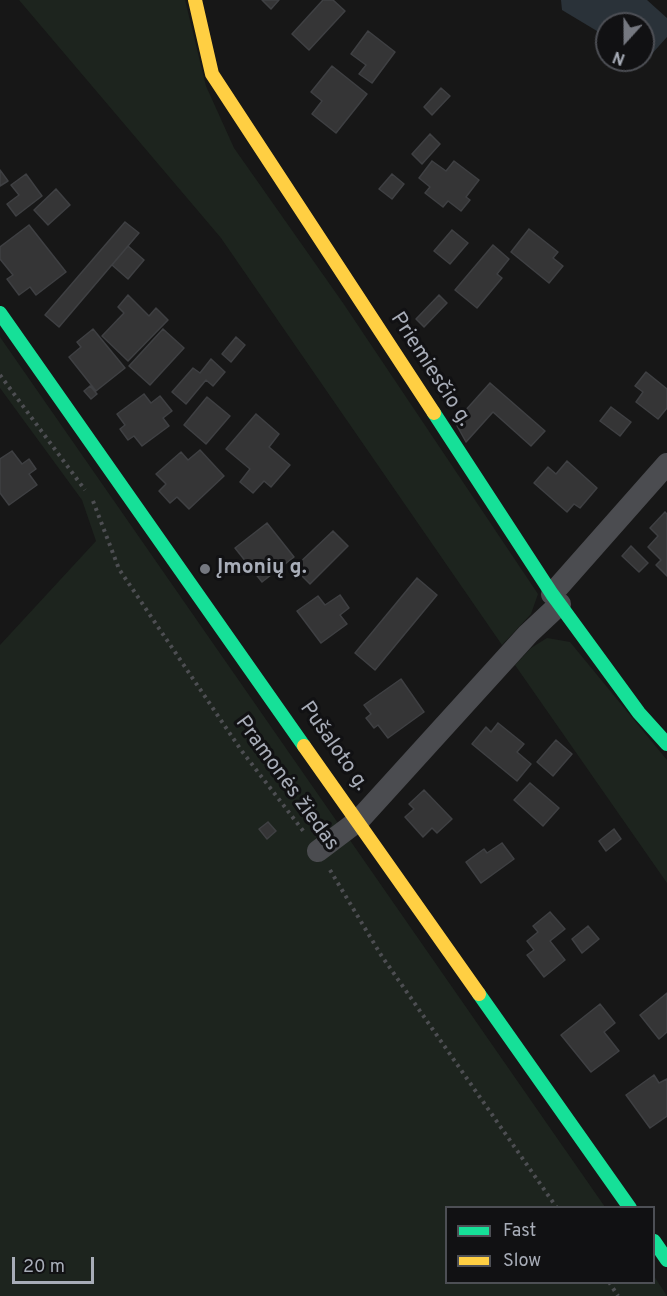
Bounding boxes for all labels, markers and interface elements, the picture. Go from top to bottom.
north arrow [595,12,655,72]
text: N [610,46,628,68]
street label: Priemiesčio g. [384,308,476,432]
place label: Įmonių g. [217,556,307,582]
marker: Įmonių g. [198,562,212,576]
street label: Pušaloto g. [293,697,373,797]
street label: Pramonės žiedas [229,712,343,856]
legend [445,1206,655,1284]
text: Fast [503,1220,536,1243]
scale bar [15,1245,98,1283]
text: Slow [503,1250,541,1273]
text: 20 m [23,1256,65,1279]

